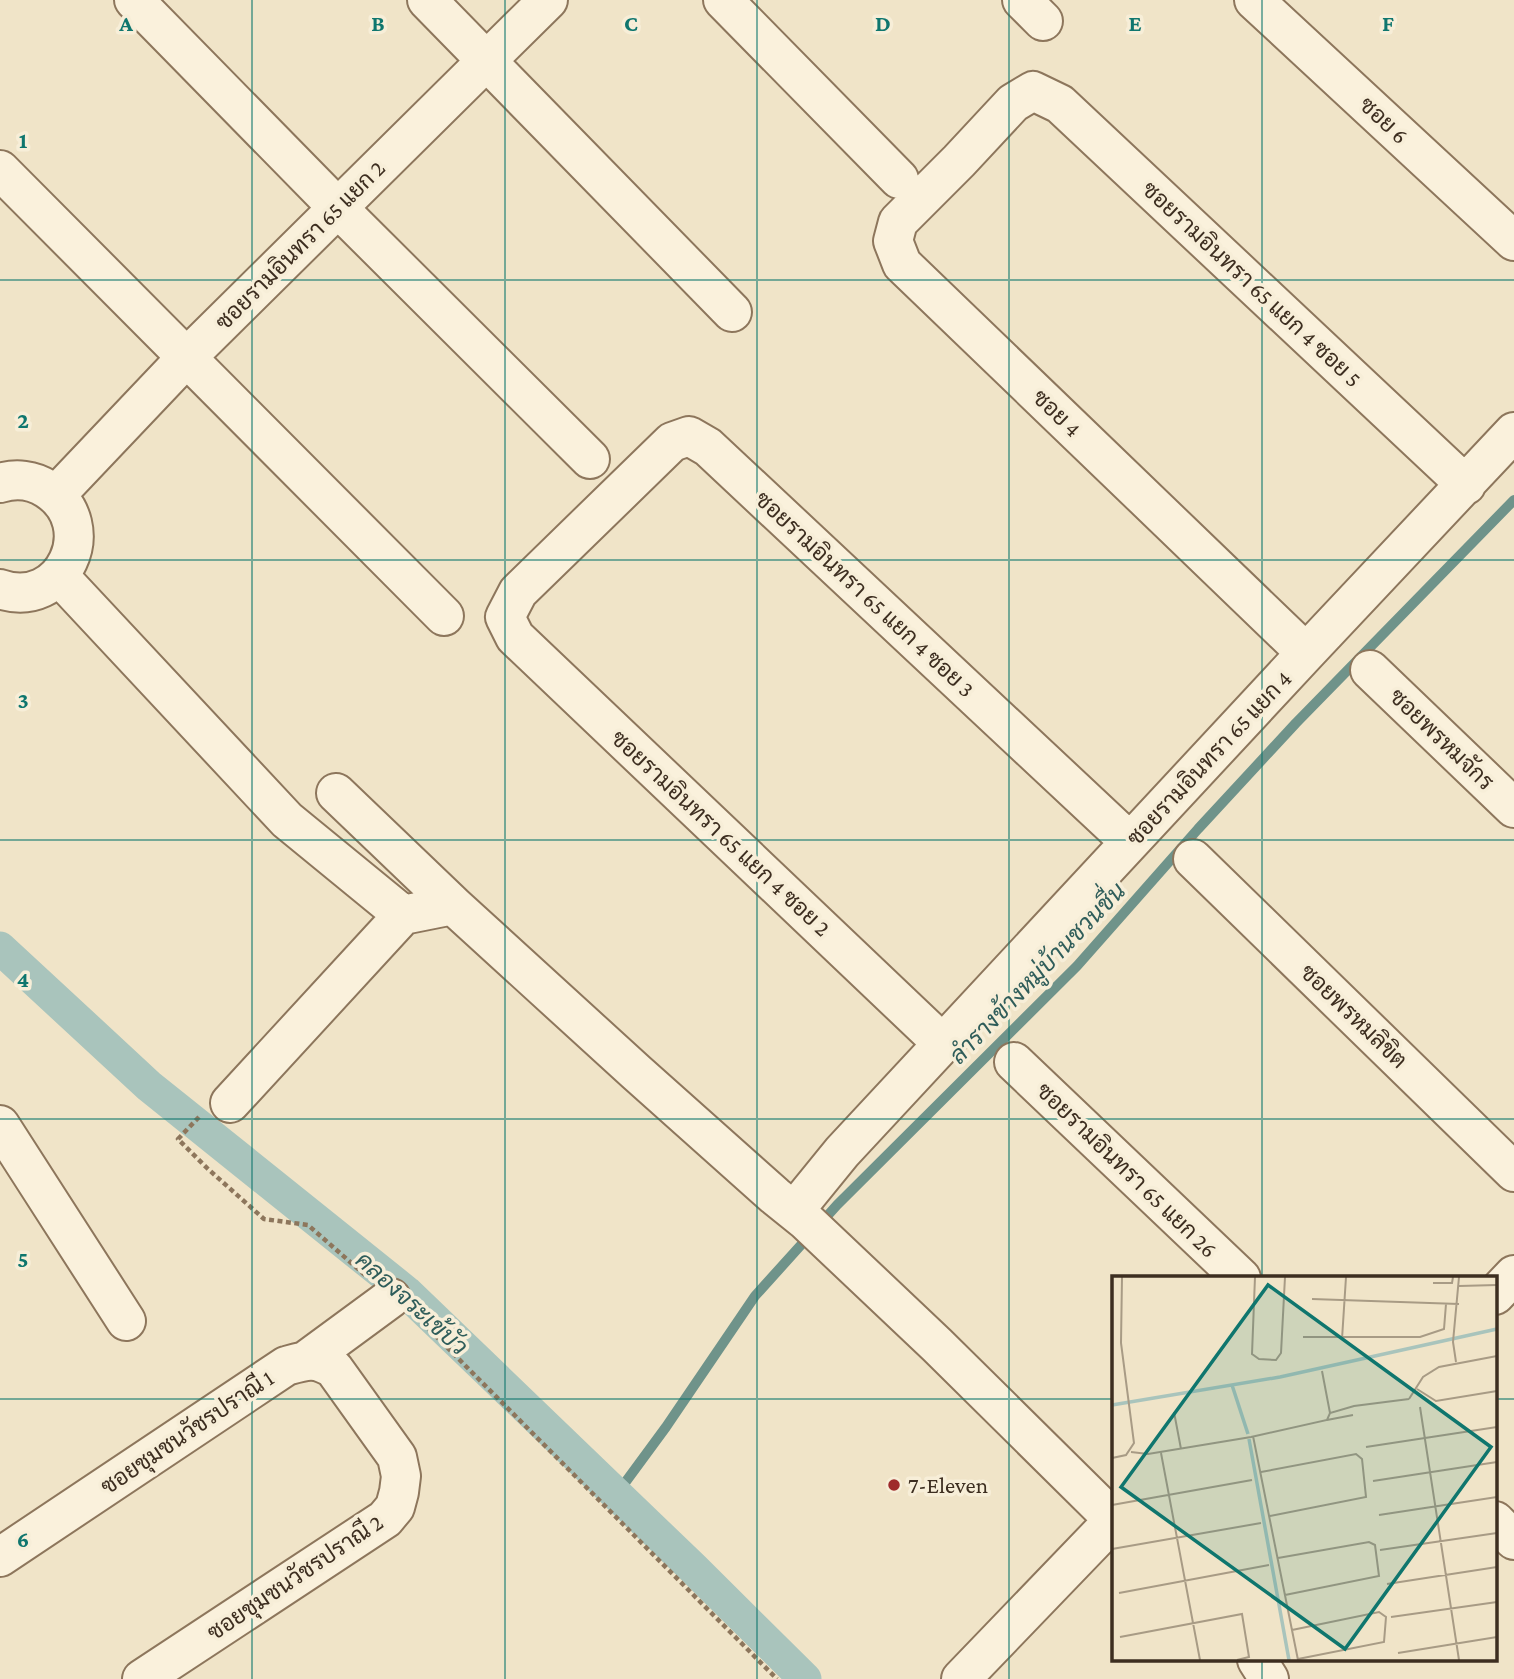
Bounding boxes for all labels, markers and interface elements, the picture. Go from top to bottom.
text: A [118,10,133,36]
text: B [371,10,385,36]
text: C [624,10,638,36]
text: D [875,10,891,36]
text: E [1128,10,1142,36]
text: F [1382,10,1394,36]
street label: ซอย 6 [1354,91,1414,149]
text: 1 [19,127,28,153]
street label: ซอยรามอินทรา 65 แยก 2 [209,154,390,335]
street label: ซอยรามอินทรา 65 แยก 4 ซอย 5 [1137,175,1367,392]
street label: ซอย 4 [1028,384,1086,442]
text: 2 [17,407,29,433]
street label: ซอยรามอินทรา 65 แยก 4 ซอย 3 [750,485,981,702]
street label: ซอยรามอินทรา 65 แยก 4 [1121,665,1297,851]
street label: ซอยพรหมจักร [1385,682,1500,795]
text: 3 [17,687,29,713]
street label: ซอยรามอินทรา 65 แยก 4 ซอย 2 [606,724,837,941]
water label: ลำรางข้างหมู่บ้านชวนชื่น [939,872,1133,1072]
street label: ซอยพรหมลิขิต [1295,958,1413,1073]
text: 4 [17,966,29,992]
street label: ซอยรามอินทรา 65 แยก 26 [1032,1076,1223,1263]
text: 5 [17,1246,29,1272]
water label: คลองจระเข้บัว [351,1246,473,1360]
inset map [1112,1276,1496,1662]
street label: ซอยชุมชนวัชรปราณี 1 [95,1363,280,1502]
place label: 7-Eleven [908,1472,988,1498]
marker: 7-Eleven [886,1477,902,1493]
street label: ซอยชุมชนวัชรปราณี 2 [201,1507,389,1648]
text: 6 [17,1526,29,1552]

